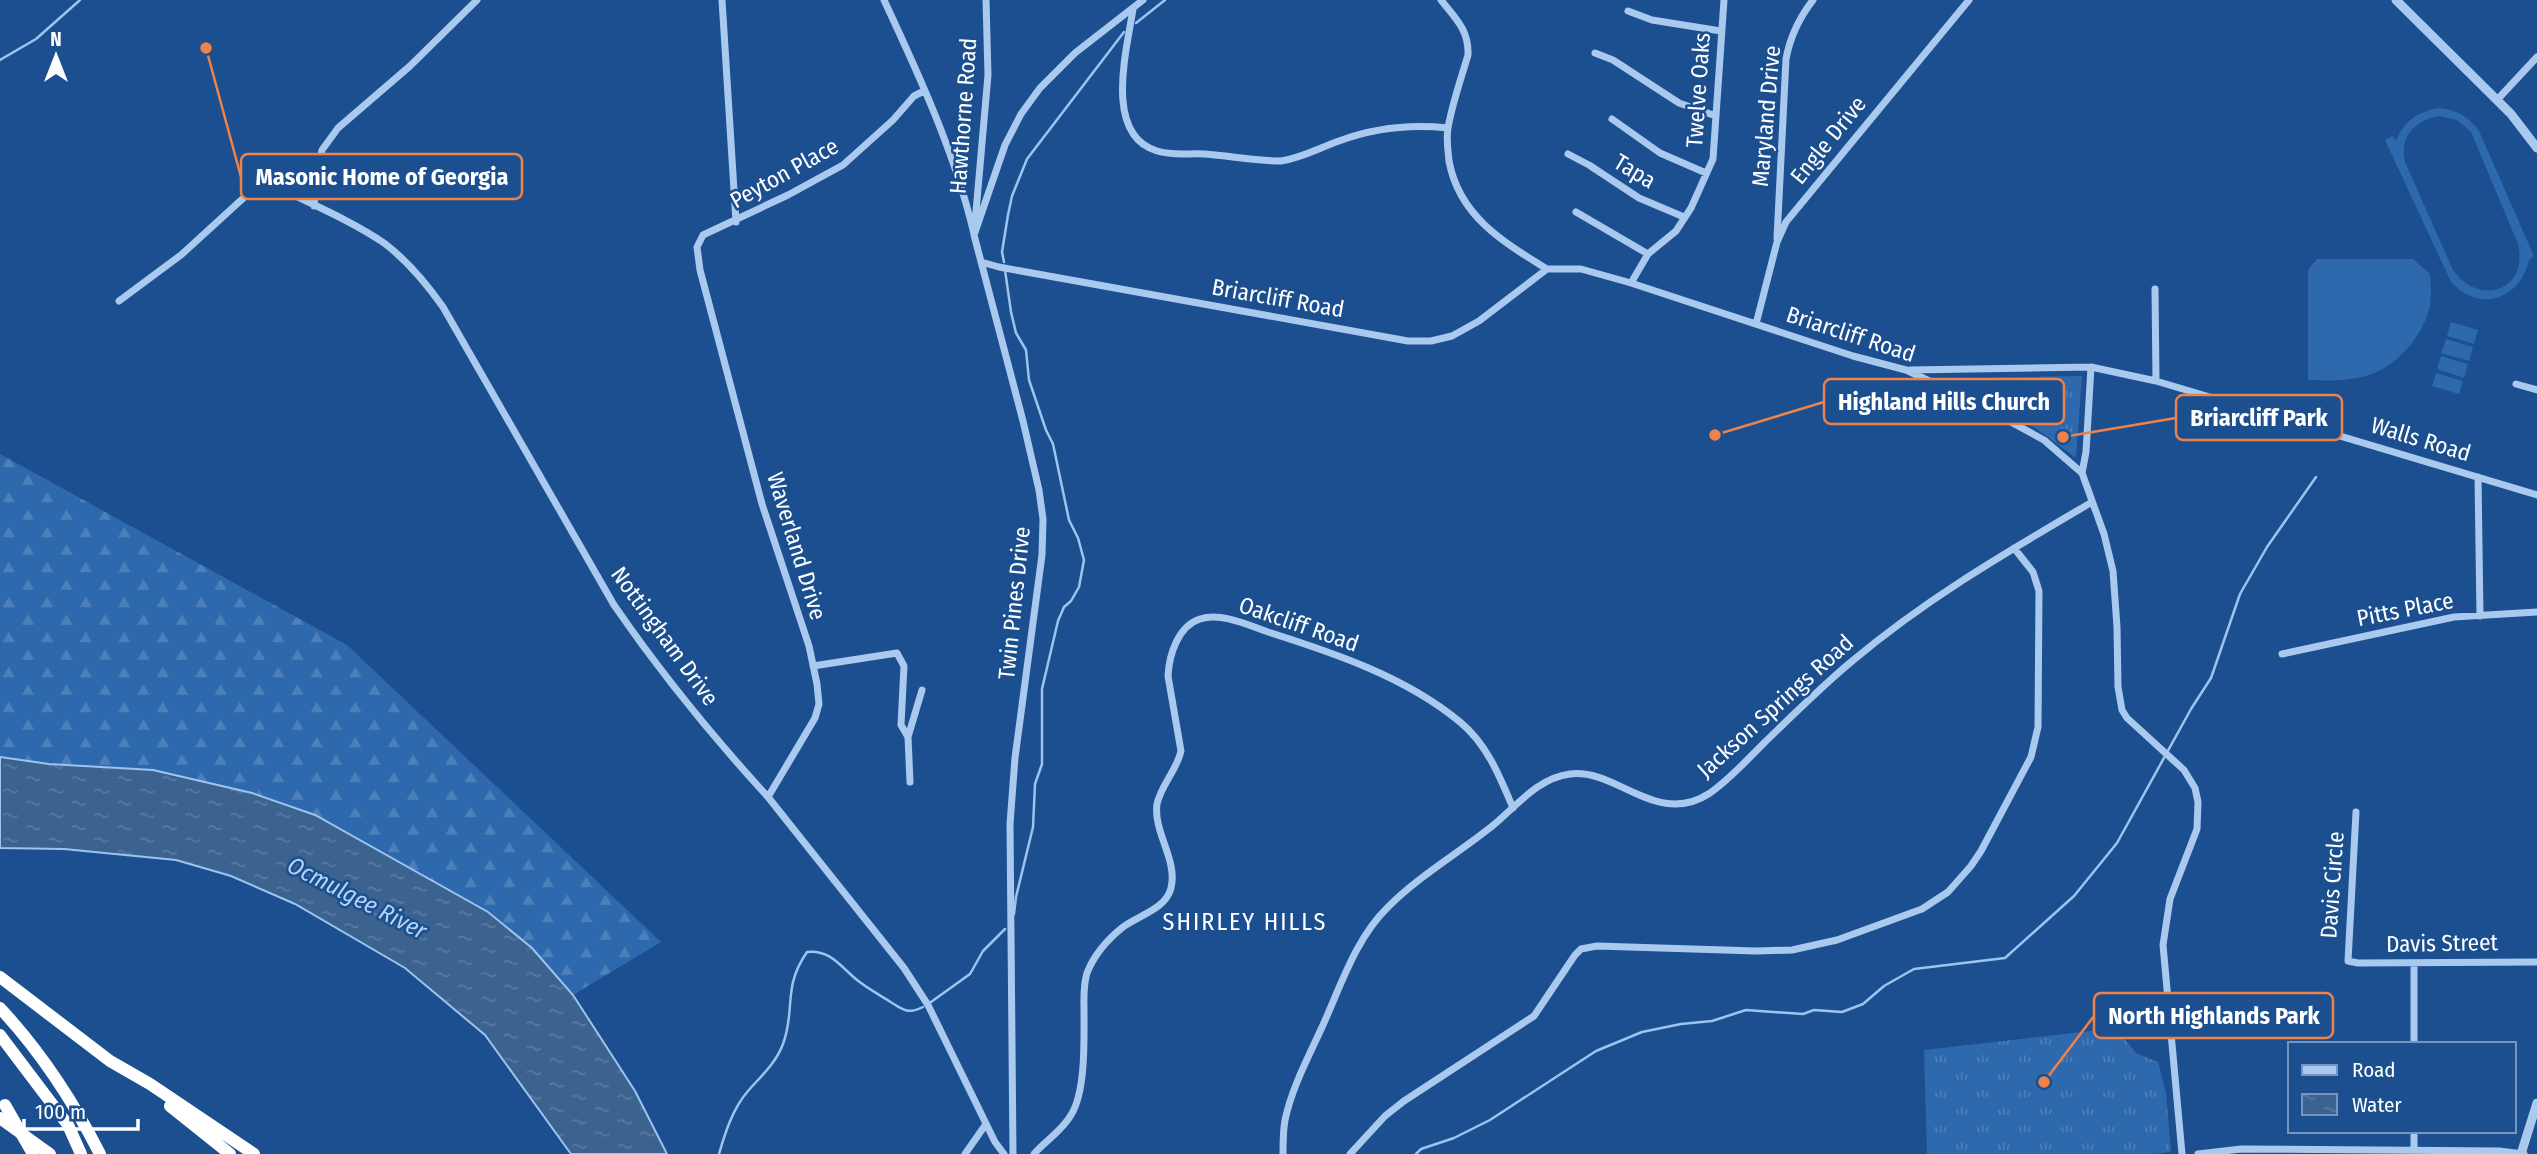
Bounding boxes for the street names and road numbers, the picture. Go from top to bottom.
street label: Twelve Oaks [1680,31,1716,148]
street label: Hawthorne Road [944,37,982,195]
street label: Maryland Drive [1746,44,1786,188]
street label: Engle Drive [1784,90,1872,190]
street label: Peyton Place [725,132,843,214]
street label: Tapa [1609,148,1661,194]
street label: Briarcliff Road [1210,273,1346,323]
street label: Briarcliff Road [1783,300,1919,368]
street label: Walls Road [2368,411,2474,467]
street label: Waverland Drive [761,469,833,623]
street label: Twin Pines Drive [992,525,1036,681]
street label: Nottingham Drive [605,561,725,711]
street label: Pitts Place [2354,586,2456,632]
street label: Oakcliff Road [1235,590,1363,658]
street label: Jackson Springs Road [1691,628,1859,784]
street label: Davis Circle [2314,830,2350,940]
street label: Davis Street [2386,928,2499,958]

